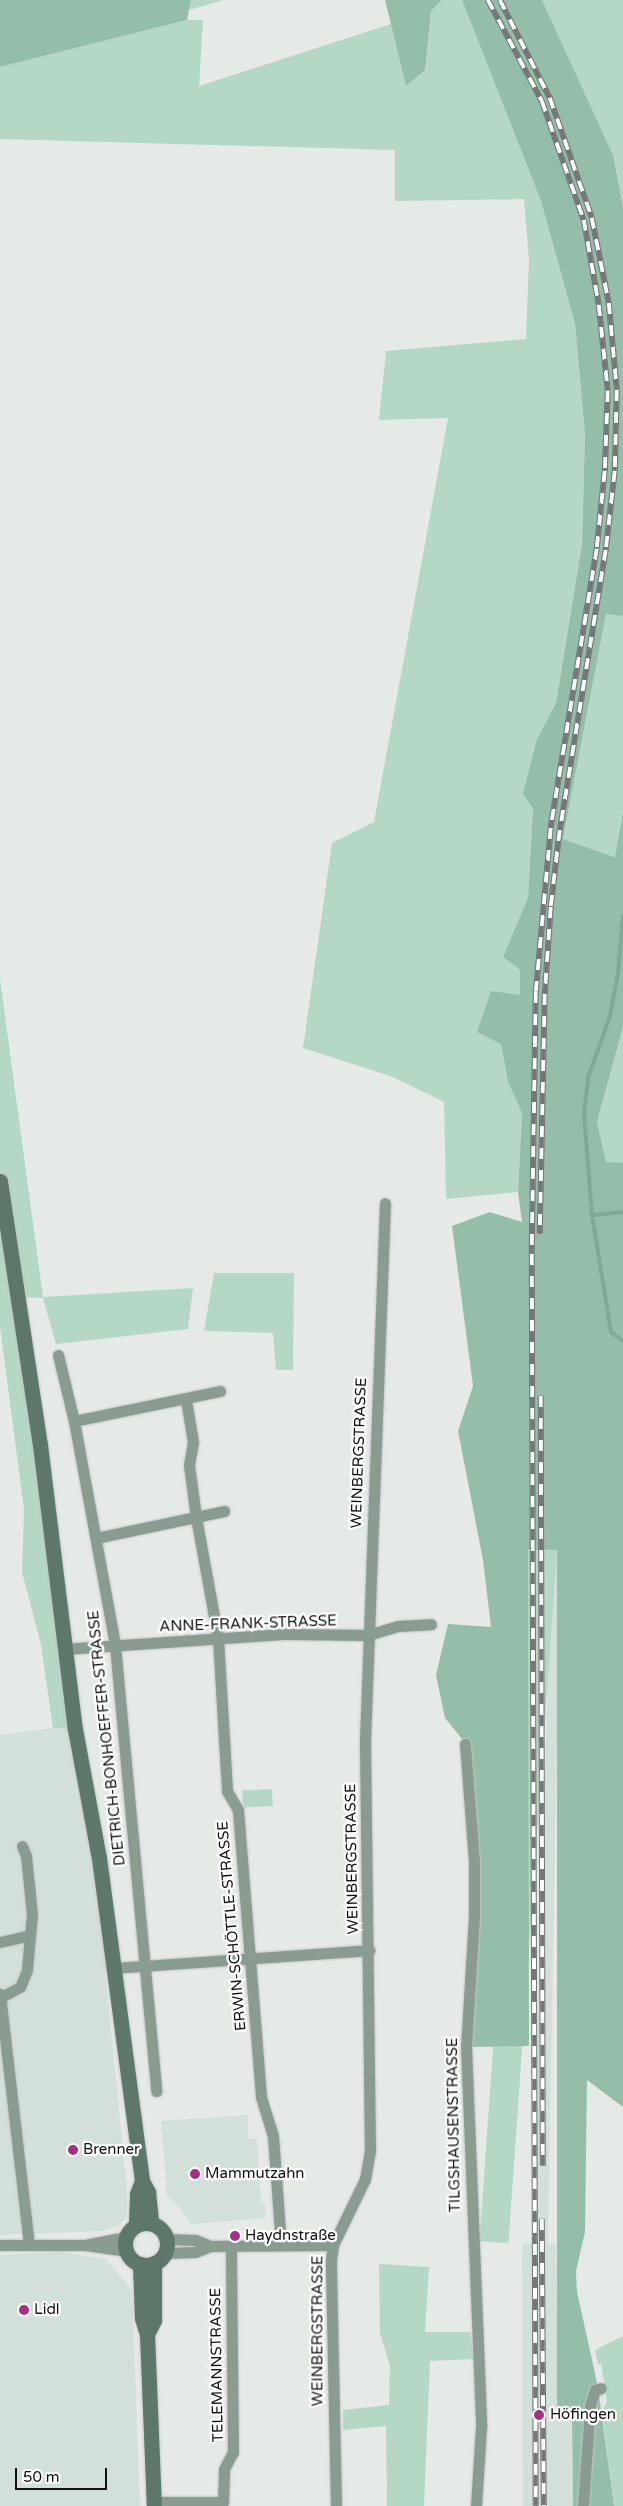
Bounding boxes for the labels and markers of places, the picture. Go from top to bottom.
place label: Brenner [83,2141,140,2159]
marker: Brenner [67,2144,79,2156]
place label: Mammutzahn [205,2165,304,2183]
marker: Mammutzahn [189,2168,201,2180]
place label: Haydnstraße [245,2227,336,2245]
marker: Haydnstraße [229,2230,241,2242]
place label: Lidl [34,2301,60,2319]
marker: Lidl [18,2304,30,2316]
place label: Höfingen [550,2406,616,2424]
marker: Höfingen [532,2408,546,2422]

